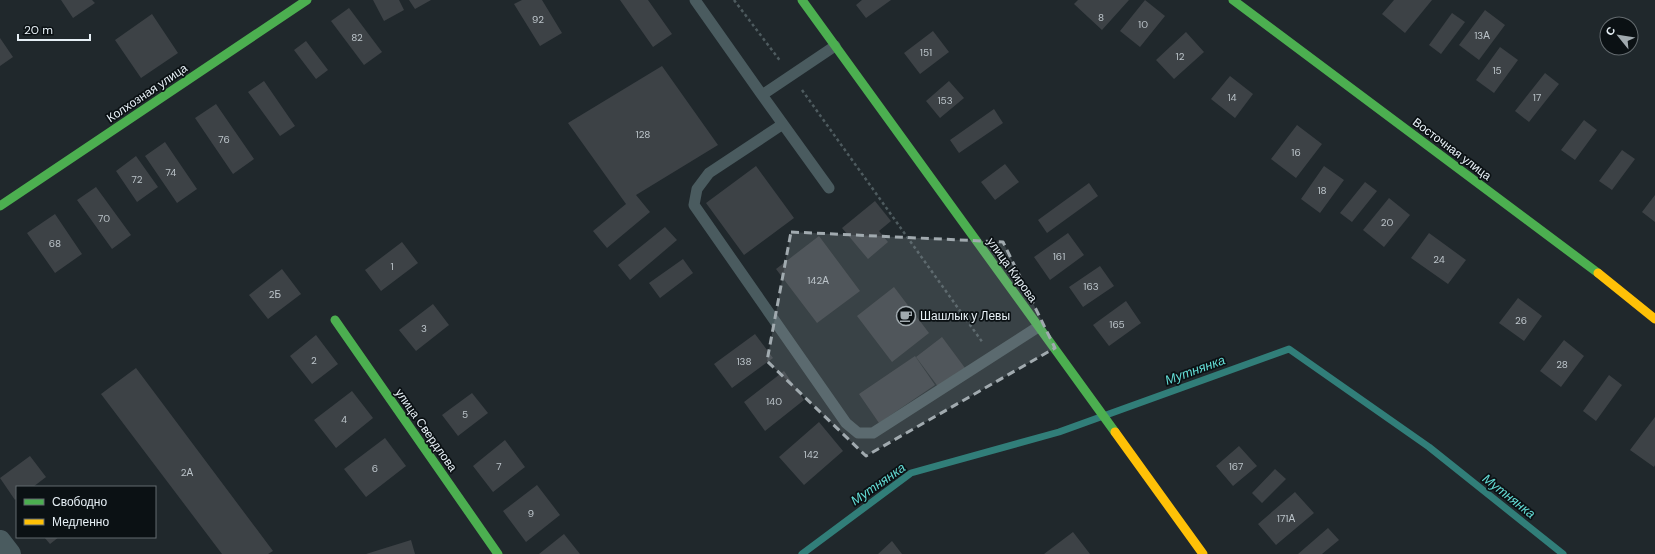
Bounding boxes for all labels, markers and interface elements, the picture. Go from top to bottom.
house number: 8 [1098,11,1104,24]
house number: 92 [532,13,544,26]
scale bar [18,16,90,42]
north arrow [1599,16,1639,56]
house number: 10 [1138,18,1148,31]
text: 20 m [24,22,53,38]
text: С [1602,24,1618,38]
house number: 13А [1474,29,1490,42]
house number: 82 [351,31,363,44]
house number: 151 [920,46,932,59]
house number: 12 [1176,50,1185,63]
street label: Колхозная улица [103,60,191,126]
house number: 15 [1492,64,1502,77]
house number: 14 [1227,91,1237,104]
house number: 17 [1533,91,1541,104]
house number: 153 [937,94,953,107]
street label: Восточная улица [1409,114,1495,184]
house number: 128 [636,128,650,141]
house number: 76 [218,133,230,146]
house number: 16 [1291,146,1301,159]
house number: 74 [166,166,176,179]
house number: 72 [132,173,143,186]
house number: 18 [1317,184,1327,197]
house number: 70 [98,212,110,225]
house number: 20 [1381,216,1393,229]
street label: улица Кирова [983,234,1041,306]
house number: 68 [49,237,61,250]
house number: 161 [1053,250,1065,263]
house number: 24 [1433,253,1445,266]
house number: 1 [390,260,394,273]
house number: 142А [807,274,829,287]
house number: 163 [1083,280,1099,293]
house number: 2Б [269,288,282,301]
cafe icon: Шашлык у Левы [895,305,917,327]
place label: Шашлык у Левы [920,308,1010,324]
house number: 26 [1515,314,1527,327]
house number: 165 [1109,318,1125,331]
house number: 3 [421,322,427,335]
water label: Мутнянка [1163,351,1227,389]
house number: 2 [311,354,317,367]
house number: 138 [736,355,752,368]
house number: 28 [1556,358,1568,371]
street label: улица Свердлова [391,385,461,475]
house number: 140 [766,395,782,408]
house number: 5 [462,408,468,421]
house number: 4 [341,413,347,426]
house number: 142 [804,448,819,461]
water label: Мутнянка [847,459,909,509]
house number: 7 [496,460,502,473]
house number: 167 [1229,460,1243,473]
house number: 6 [372,462,378,475]
house number: 2А [181,466,194,479]
water label: Мутнянка [1479,470,1539,522]
legend [16,486,156,538]
text: Свободно [52,494,107,510]
house number: 9 [528,507,534,520]
house number: 171А [1277,512,1295,525]
text: Медленно [52,514,109,530]

